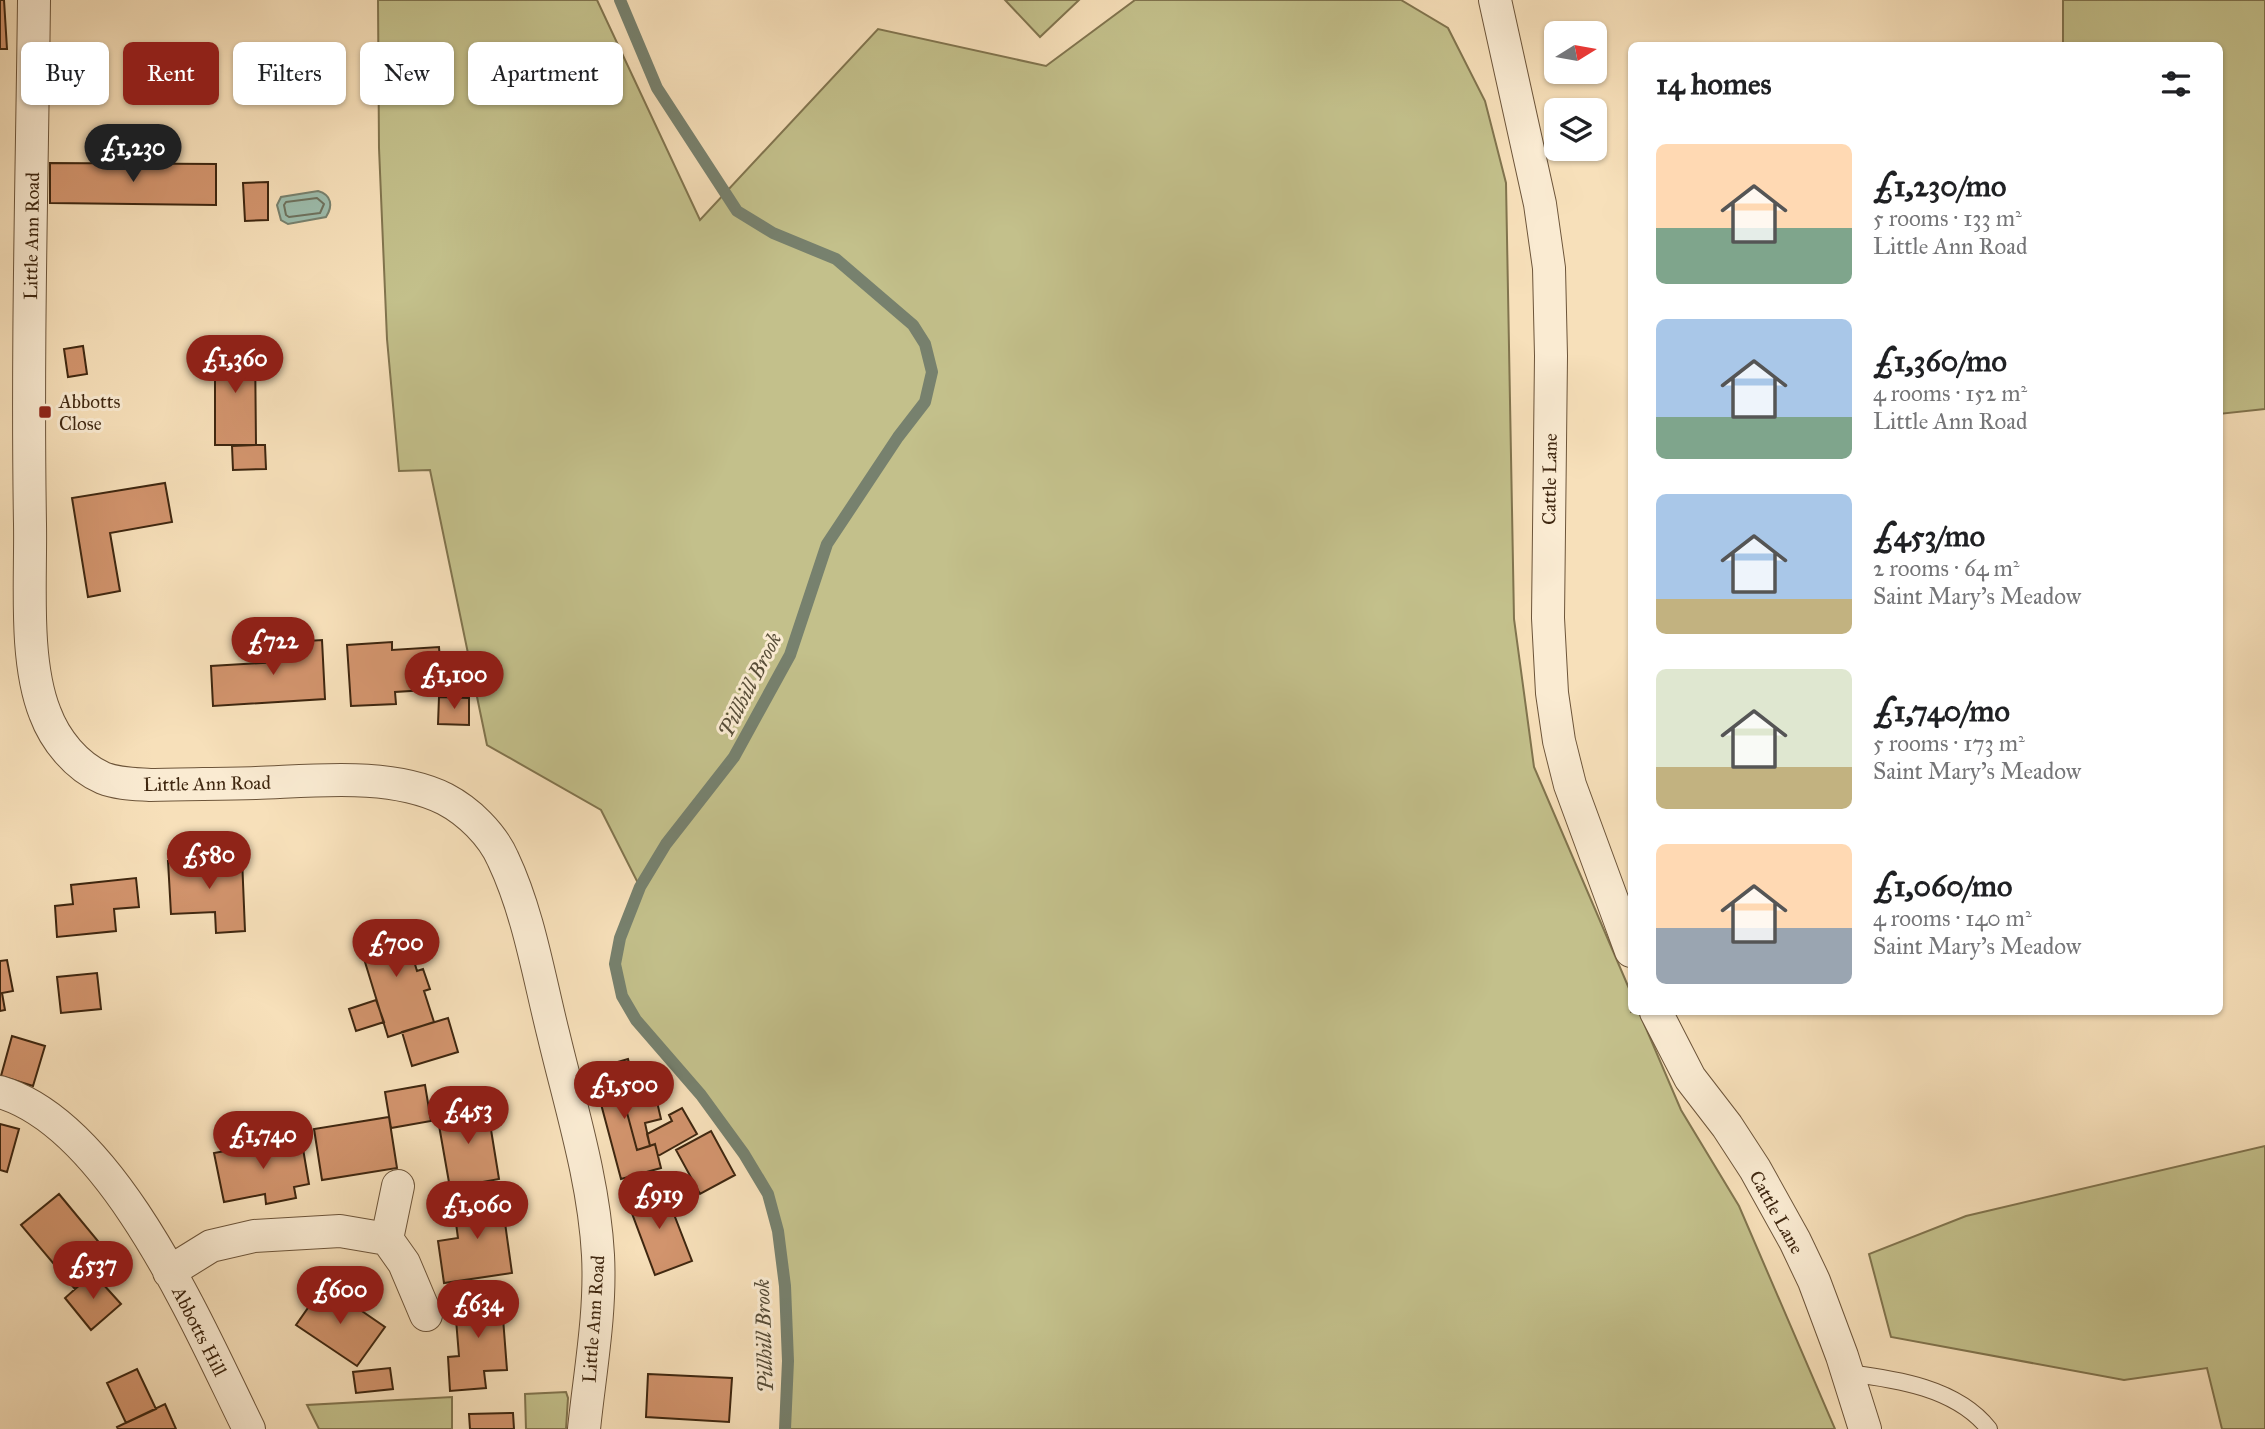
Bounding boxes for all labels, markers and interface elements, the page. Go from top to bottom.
north arrow [1544,21,1606,84]
map controls [1544,21,1607,161]
chip: Buy [21,42,109,105]
chip: Rent [123,42,219,105]
chip: Filters [233,42,346,105]
chip: New [360,42,454,105]
chip: Apartment [468,42,623,105]
icon: filters [2157,65,2195,103]
text: 14 homes [1656,66,1771,102]
button: layers [1544,98,1607,161]
pin: £1,230 [76,124,190,184]
text: £1,230 [101,133,165,161]
text: £1,230/mo [1873,168,2006,204]
street label: Little Ann Road [19,172,44,300]
icon: home [1712,172,1796,256]
text: 5 rooms · 133 m² [1873,204,2022,232]
text: Little Ann Road [1873,232,2028,260]
pin: £1,360 [178,336,292,395]
text: £1,360/mo [1873,343,2007,379]
text: £1,360 [202,344,268,372]
icon: home [1712,347,1796,431]
text: 4 rooms · 152 m² [1873,379,2027,407]
place label: Abbotts Close [58,390,120,435]
marker: Abbotts Close [37,404,53,420]
text: Little Ann Road [1873,407,2028,435]
street label: Cattle Lane [1537,433,1562,525]
text: £453/mo [1873,518,1985,554]
icon: home [1712,522,1796,606]
text: 2 rooms · 64 m² [1873,554,2019,582]
text: Saint Mary's Meadow [1873,582,2081,610]
pin: £722 [232,618,314,677]
text: £722 [248,626,298,654]
water label: Pillhill Brook [713,628,788,742]
pin: £1,100 [397,652,511,711]
text: £1,100 [421,660,487,688]
text: £1,740/mo [1873,693,2010,729]
icon: home [1712,697,1796,781]
text: 5 rooms · 173 m² [1873,729,2025,757]
text: Saint Mary's Meadow [1873,757,2081,785]
street label: Little Ann Road [143,771,271,796]
pin: £580 [168,832,250,891]
text: £580 [183,840,235,868]
text: £1,060/mo [1873,868,2012,904]
icon: home [1712,872,1796,956]
text: 4 rooms · 140 m² [1873,904,2032,932]
pin: £700 [355,920,437,979]
text: £700 [368,928,424,956]
text: Saint Mary's Meadow [1873,932,2081,960]
pin: £1,500 [567,1062,681,1121]
text: £1,500 [590,1070,658,1098]
pin: £453 [427,1086,509,1146]
text: £453 [444,1095,492,1123]
pin: £1,740 [206,1112,320,1171]
text: £1,740 [229,1120,297,1148]
street label: Cattle Lane [1744,1167,1809,1258]
pin: £919 [618,1172,700,1231]
text: £919 [634,1180,684,1208]
pin: £1,060 [420,1182,534,1241]
text: £1,060 [442,1190,512,1218]
pin: £537 [52,1242,134,1301]
text: £537 [69,1250,117,1278]
street label: Little Ann Road [578,1254,609,1384]
pin: £600 [299,1266,381,1326]
text: £600 [313,1275,367,1303]
water label: Pillhill Brook [749,1278,779,1393]
pin: £634 [437,1280,519,1340]
street label: Abbotts Hill [167,1282,232,1381]
text: £634 [453,1289,503,1317]

